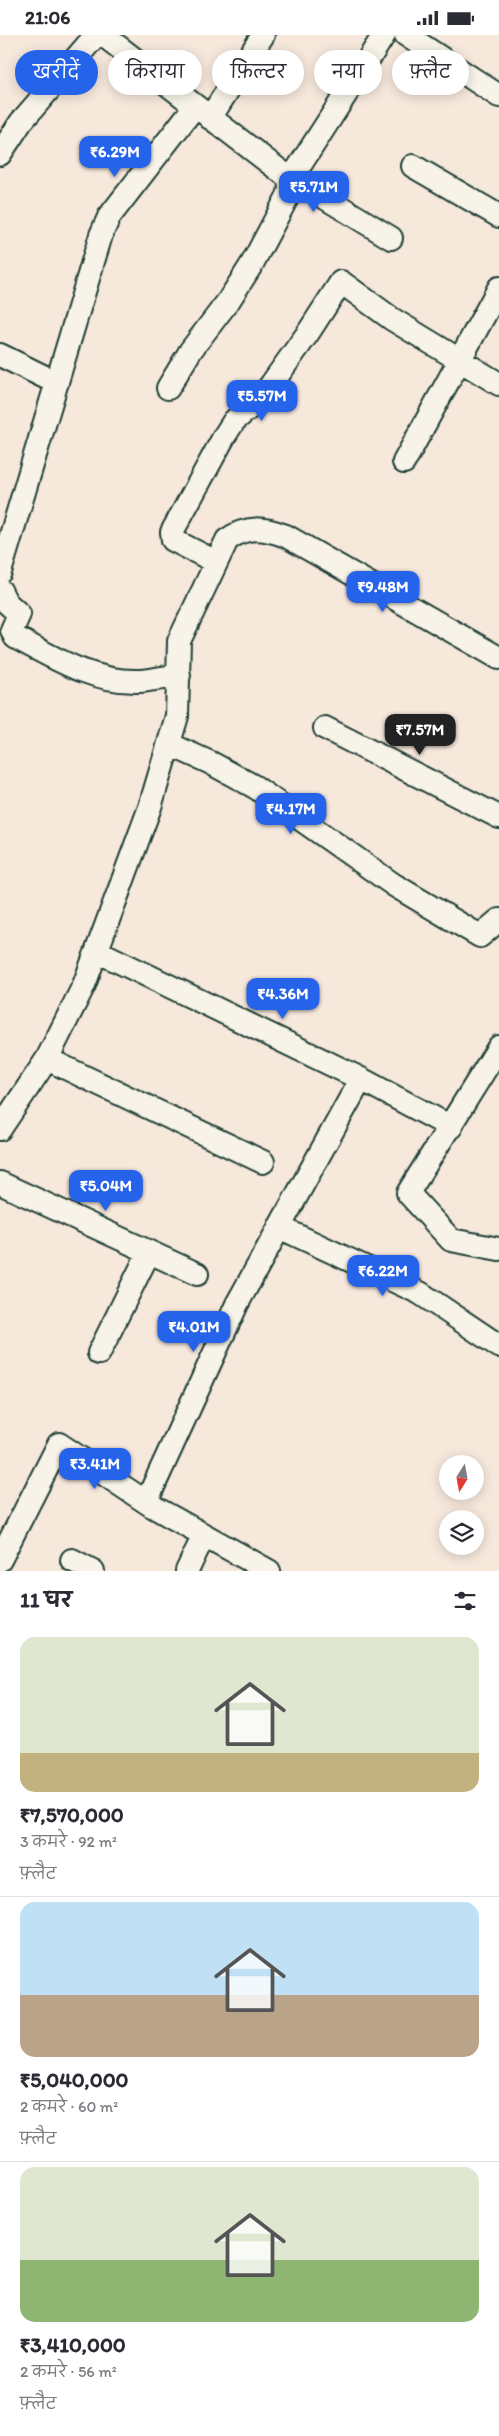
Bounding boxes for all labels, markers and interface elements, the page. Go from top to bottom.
text: 21:06 [25,6,70,29]
chip: खरीदें [15,50,98,95]
chip: किराया [108,50,202,95]
chip: फ़िल्टर [212,50,304,95]
chip: नया [314,50,382,95]
chip: फ़्लैट [392,50,469,95]
pin: ₹6.29M [74,135,156,178]
text: ₹6.29M [90,142,140,161]
pin: ₹5.71M [273,171,355,213]
text: ₹5.71M [290,177,338,196]
pin: ₹5.57M [221,379,303,422]
text: ₹5.57M [237,386,287,405]
pin: ₹9.48M [342,571,424,613]
text: ₹9.48M [357,577,409,596]
pin: ₹7.57M [379,713,461,756]
text: ₹7.57M [396,720,444,739]
pin: ₹4.17M [250,793,332,835]
text: ₹4.17M [266,799,316,818]
pin: ₹4.36M [242,977,324,1020]
text: ₹4.36M [257,984,309,1003]
pin: ₹5.04M [65,1169,147,1212]
text: ₹5.04M [80,1176,132,1195]
pin: ₹6.22M [342,1255,424,1297]
text: ₹6.22M [358,1261,408,1280]
pin: ₹4.01M [153,1311,235,1353]
text: ₹4.01M [168,1317,220,1336]
pin: ₹3.41M [54,1447,136,1490]
text: ₹3.41M [70,1454,120,1473]
north arrow [439,1455,484,1500]
map controls [439,1455,484,1555]
button: layers [439,1510,484,1555]
text: 11 घर [20,1587,72,1612]
icon: filters [451,1587,479,1615]
icon: home [205,1669,295,1759]
text: ₹7,570,000 [20,1802,124,1827]
text: 3 कमरे · 92 m² [20,1832,117,1851]
text: फ़्लैट [20,1864,56,1883]
icon: home [205,1935,295,2025]
text: ₹5,040,000 [20,2067,129,2092]
text: 2 कमरे · 60 m² [20,2097,118,2116]
text: फ़्लैट [20,2129,56,2148]
icon: home [205,2200,295,2290]
text: ₹3,410,000 [20,2332,126,2357]
text: 2 कमरे · 56 m² [20,2362,117,2381]
text: फ़्लैट [20,2394,56,2413]

